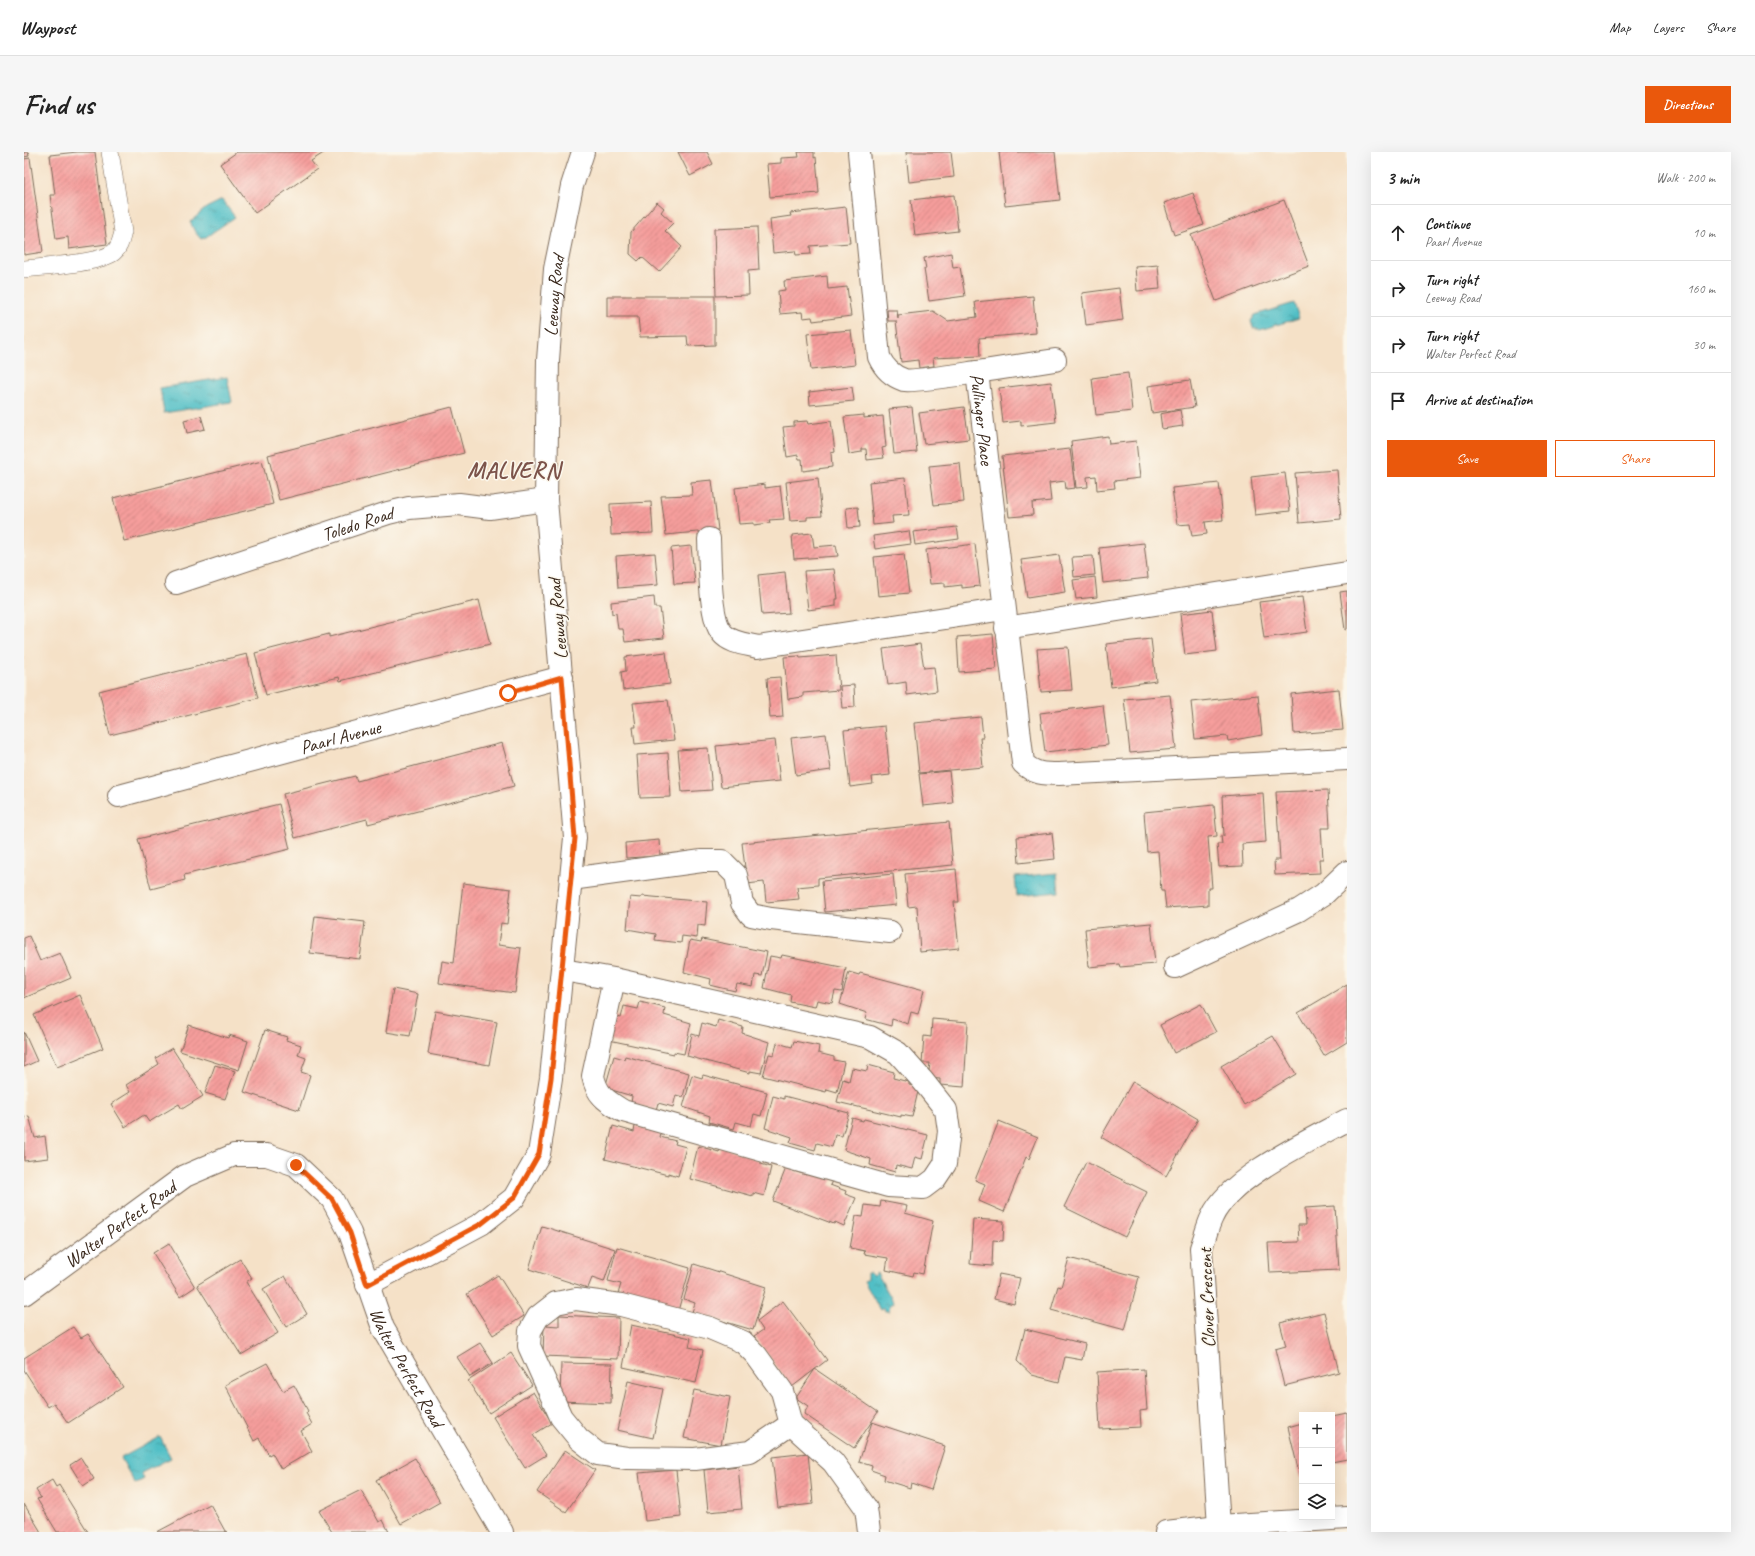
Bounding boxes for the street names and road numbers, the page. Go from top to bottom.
street label: Leeway Road [539,251,571,337]
street label: Pullinger Place [964,372,999,468]
street label: Toledo Road [319,501,398,547]
street label: Leeway Road [542,575,573,660]
street label: Paarl Avenue [298,715,385,760]
street label: Walter Perfect Road [60,1173,184,1273]
street label: Clover Crescent [1193,1246,1221,1348]
street label: Walter Perfect Road [364,1305,451,1435]

